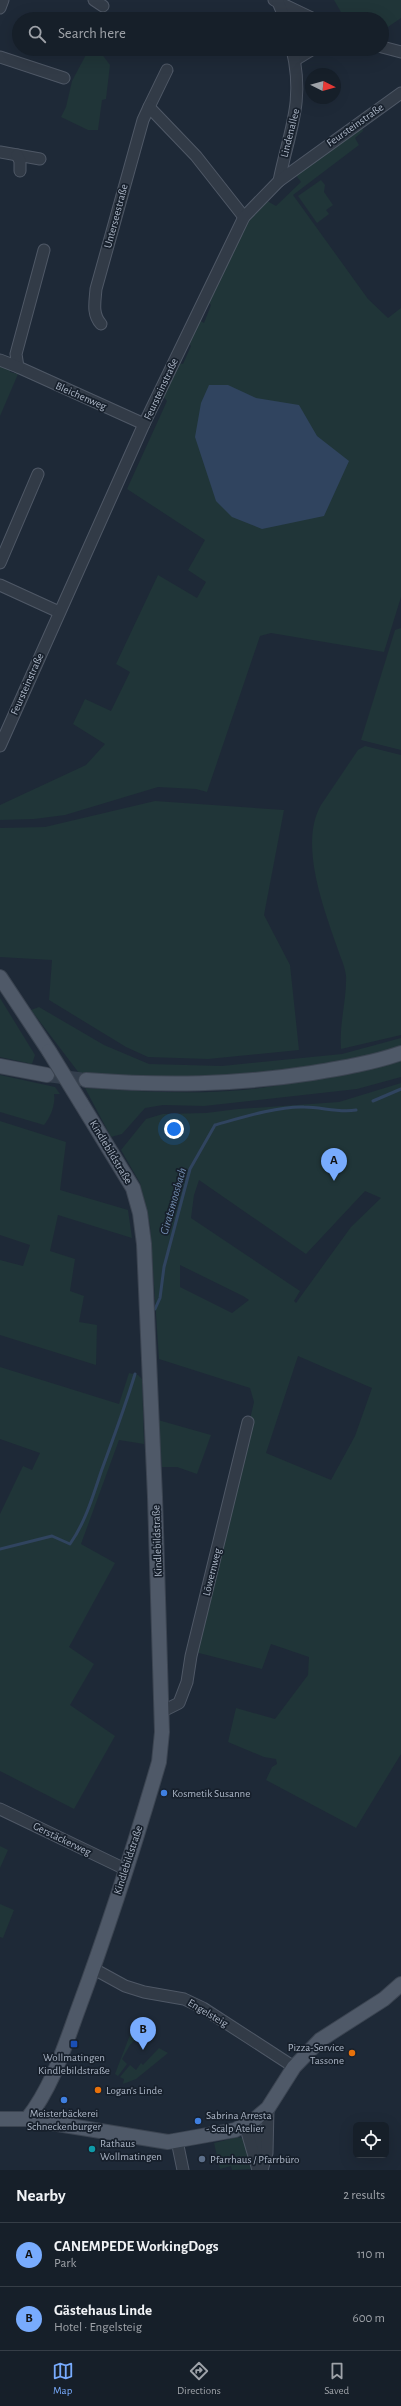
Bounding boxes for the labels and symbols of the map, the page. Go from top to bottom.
north arrow [305,68,341,104]
street label: Feursteinstraße [325,101,385,149]
street label: Lindenallee [279,107,301,159]
street label: Unterseestraße [102,183,130,249]
street label: Feursteinstraße [142,356,180,422]
street label: Bleichenweg [54,380,109,412]
street label: Feursteinstraße [8,651,46,717]
street label: Kindlebildstraße [88,1118,134,1186]
your location [164,1119,184,1139]
pin: A [321,1148,347,1181]
water label: Giratsmoosbach [158,1166,188,1236]
street label: Kindlebildstraße [150,1505,164,1577]
street label: Löwernweg [201,1546,223,1597]
marker: Kosmetik Susanne [159,1788,169,1798]
place label: Kosmetik Susanne [172,1788,250,1799]
street label: Gerstäckerweg [31,1820,93,1858]
street label: Kindlebildstraße [112,1824,144,1896]
street label: Engelsteig [186,1997,230,2030]
pin: B [130,2017,156,2050]
marker: Wollmatingen Kindlebildstraße [69,2039,79,2049]
place label: Pizza-Service Tassone [288,2042,344,2066]
marker: Pizza-Service Tassone [347,2048,357,2058]
place label: Wollmatingen Kindlebildstraße [38,2052,110,2076]
marker: Logan's Linde [93,2085,103,2095]
place label: Logan's Linde [106,2085,162,2096]
marker: Meisterbäckerei Schneckenburger [59,2095,69,2105]
place label: Meisterbäckerei Schneckenburger [27,2108,101,2132]
place label: Sabrina Arresta - Scalp Atelier [206,2110,271,2134]
marker: Sabrina Arresta - Scalp Atelier [193,2116,203,2126]
place label: Rathaus Wollmatingen [100,2138,162,2162]
marker: Rathaus Wollmatingen [87,2144,97,2154]
marker: Pfarrhaus / Pfarrbüro [197,2154,207,2164]
place label: Pfarrhaus / Pfarrbüro [210,2154,299,2165]

